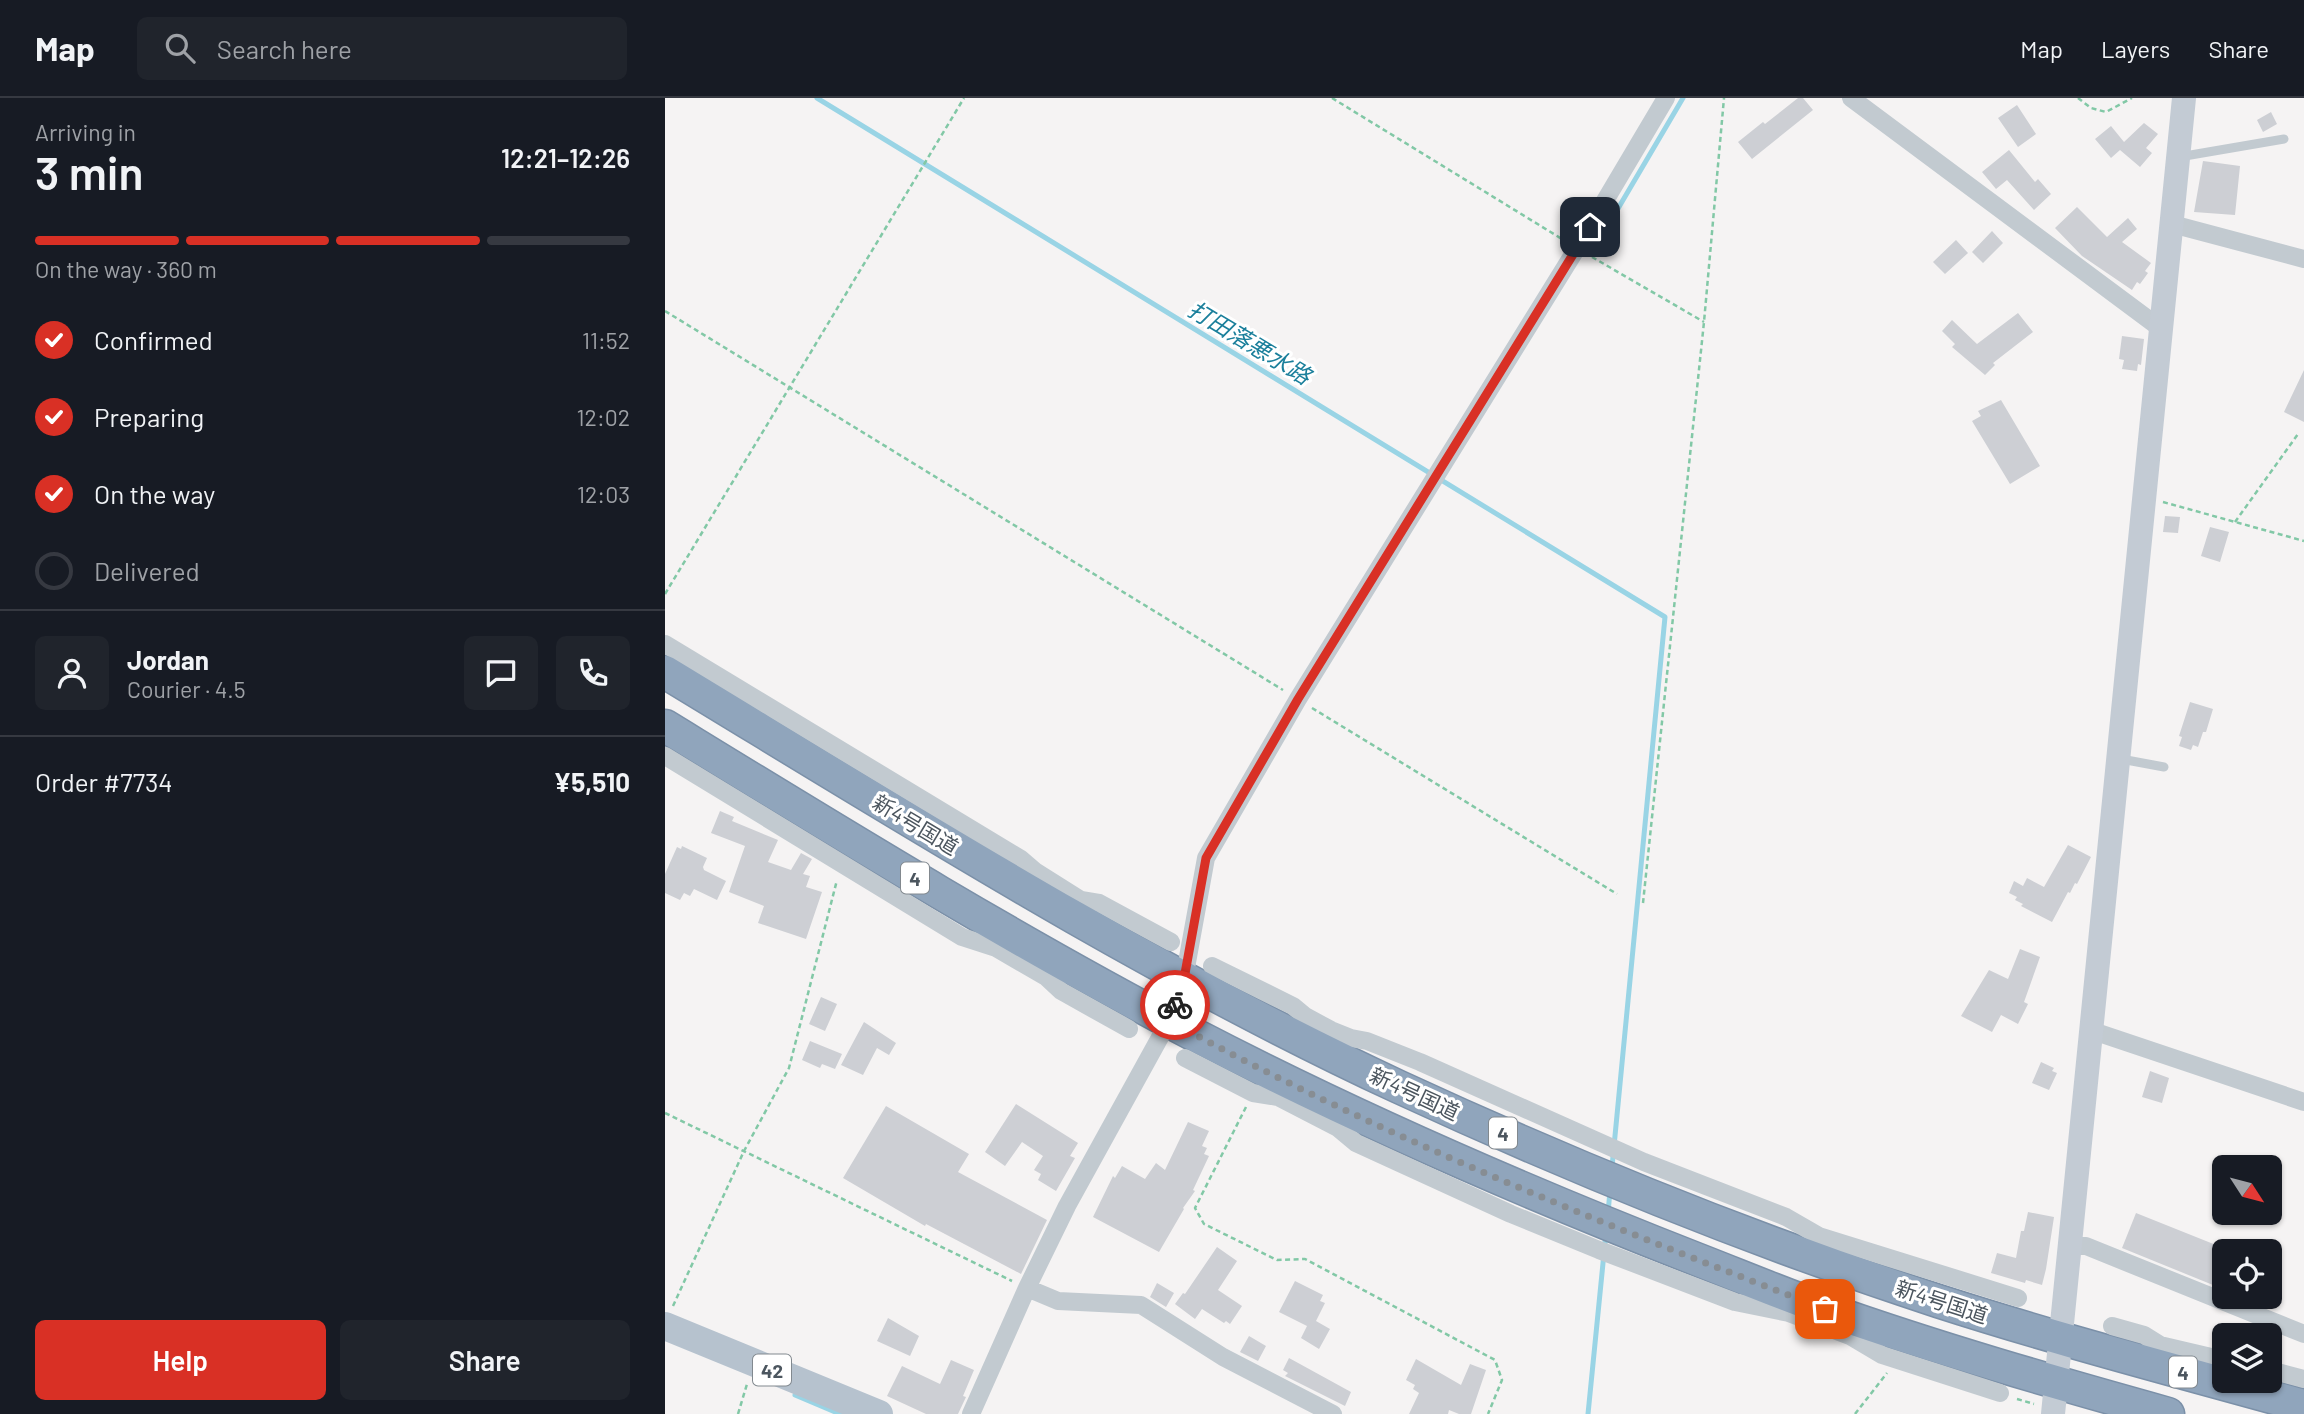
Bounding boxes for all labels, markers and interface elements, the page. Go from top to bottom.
search box [137,17,627,80]
text: Map [35,28,95,68]
icon: search [161,29,199,67]
text: Search here [217,33,352,64]
text: Map [2020,34,2063,63]
text: Layers [2101,34,2170,63]
text: Share [2208,34,2269,63]
text: Arriving in [35,118,136,146]
text: 12:21–12:26 [501,142,630,173]
text: 3 min [35,144,144,199]
pin [1560,197,1620,257]
icon: home [1571,208,1609,246]
text: On the way · 360 m [35,255,217,283]
water label: 打田落悪水路 [1184,294,1318,391]
icon: check [35,321,73,359]
text: Confirmed [94,324,213,355]
text: 11:52 [582,326,630,354]
icon: check [35,398,73,436]
text: Preparing [94,401,204,432]
text: 12:02 [577,403,630,431]
icon: check [35,475,73,513]
text: On the way [94,478,215,509]
text: 12:03 [577,480,630,508]
text: Delivered [94,555,200,586]
button: person [35,636,109,710]
button: chat [464,636,538,710]
button: phone [556,636,630,710]
text: Jordan [127,644,209,675]
text: Courier · 4.5 [127,675,246,703]
text: Order #7734 [35,766,173,797]
text: ¥5,510 [554,766,630,797]
street label: 新4号国道 [869,789,963,859]
road number: 4 [901,862,929,894]
courier [1140,970,1210,1040]
icon: bike [1156,986,1194,1024]
street label: 新4号国道 [1366,1061,1464,1125]
road number: 4 [1489,1118,1517,1148]
north arrow [2212,1155,2282,1225]
map controls [2212,1155,2282,1393]
button: locate [2212,1239,2282,1309]
street label: 新4号国道 [1893,1274,1991,1328]
pin [1795,1279,1855,1339]
icon: bag [1806,1290,1844,1328]
button: Help [35,1320,326,1400]
button: Share [340,1320,630,1400]
button: layers [2212,1323,2282,1393]
road number: 42 [753,1354,791,1386]
road number: 4 [2169,1356,2197,1388]

